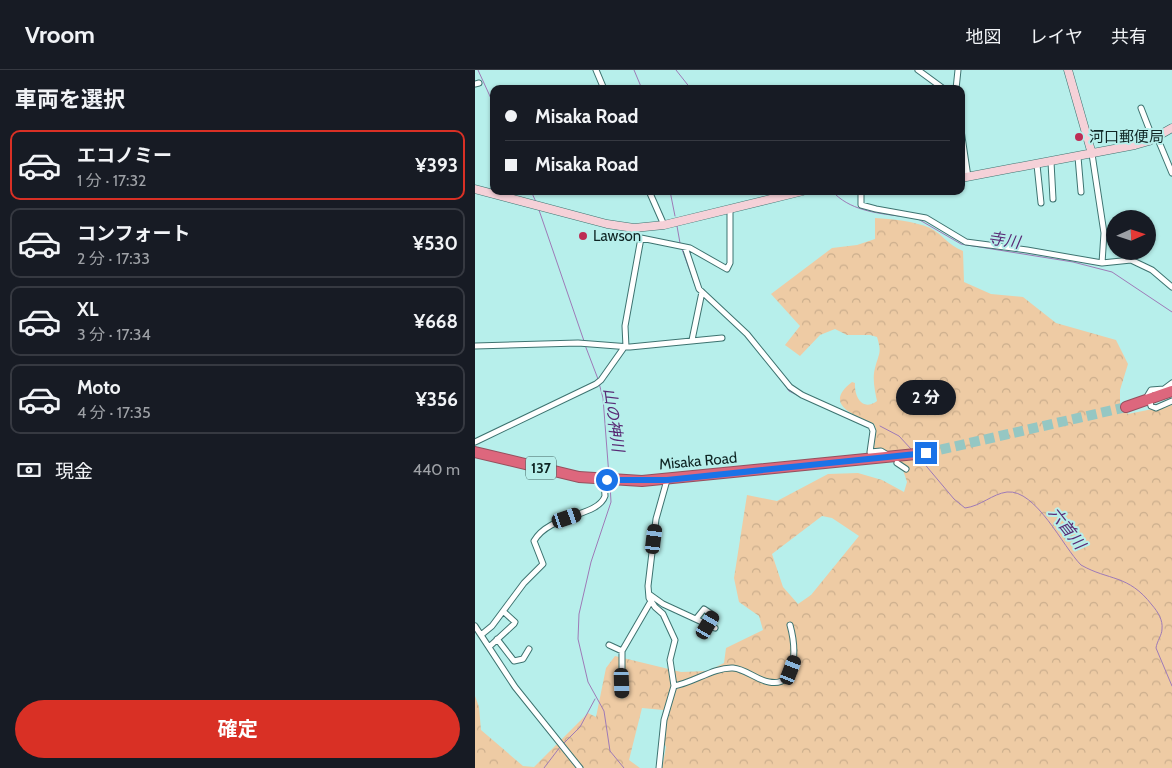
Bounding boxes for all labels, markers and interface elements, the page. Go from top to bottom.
text: Vroom [25,20,95,49]
text: 地図 [966,26,1002,48]
text: レイヤ [1030,26,1083,48]
text: 共有 [1111,26,1147,48]
text: 車両を選択 [15,86,125,113]
text: Misaka Road [535,105,638,128]
place label: 河口郵便局 [1089,128,1164,146]
marker: 河口郵便局 [1073,131,1085,143]
icon: car [17,143,62,188]
text: エコノミー [77,144,172,167]
text: Misaka Road [535,153,638,176]
text: ¥393 [415,154,458,177]
text: 1 分 · 17:32 [77,171,146,190]
north arrow [1106,210,1156,260]
map controls [1106,210,1156,260]
icon: car [17,221,62,266]
text: コンフォート [77,222,190,245]
place label: Lawson [593,227,641,245]
water label: 寺川 [987,228,1023,252]
marker: Lawson [577,230,589,242]
text: ¥530 [413,232,458,255]
text: 2 分 · 17:33 [77,249,150,268]
text: XL [77,298,98,321]
icon: car [17,299,62,344]
text: ¥668 [414,310,458,333]
text: 3 分 · 17:34 [77,325,151,344]
text: Moto [77,376,121,399]
icon: car [17,377,62,422]
callout: 2 分 [896,380,956,416]
water label: 山の神川 [600,387,628,455]
text: ¥356 [415,388,458,411]
text: 2 分 [912,388,940,407]
text: 4 分 · 17:35 [77,403,151,422]
route end [915,442,937,464]
street label: Misaka Road [658,449,738,473]
icon: cash [15,456,43,484]
road number: 137 [526,456,556,479]
text: 現金 [55,460,93,483]
text: 440 m [413,460,460,479]
route start [596,469,618,491]
water label: 六首川 [1045,503,1090,554]
car [550,506,583,530]
car [644,523,663,555]
car [694,608,721,642]
car [778,653,803,687]
car [613,668,630,698]
button: 確定 [15,700,460,758]

